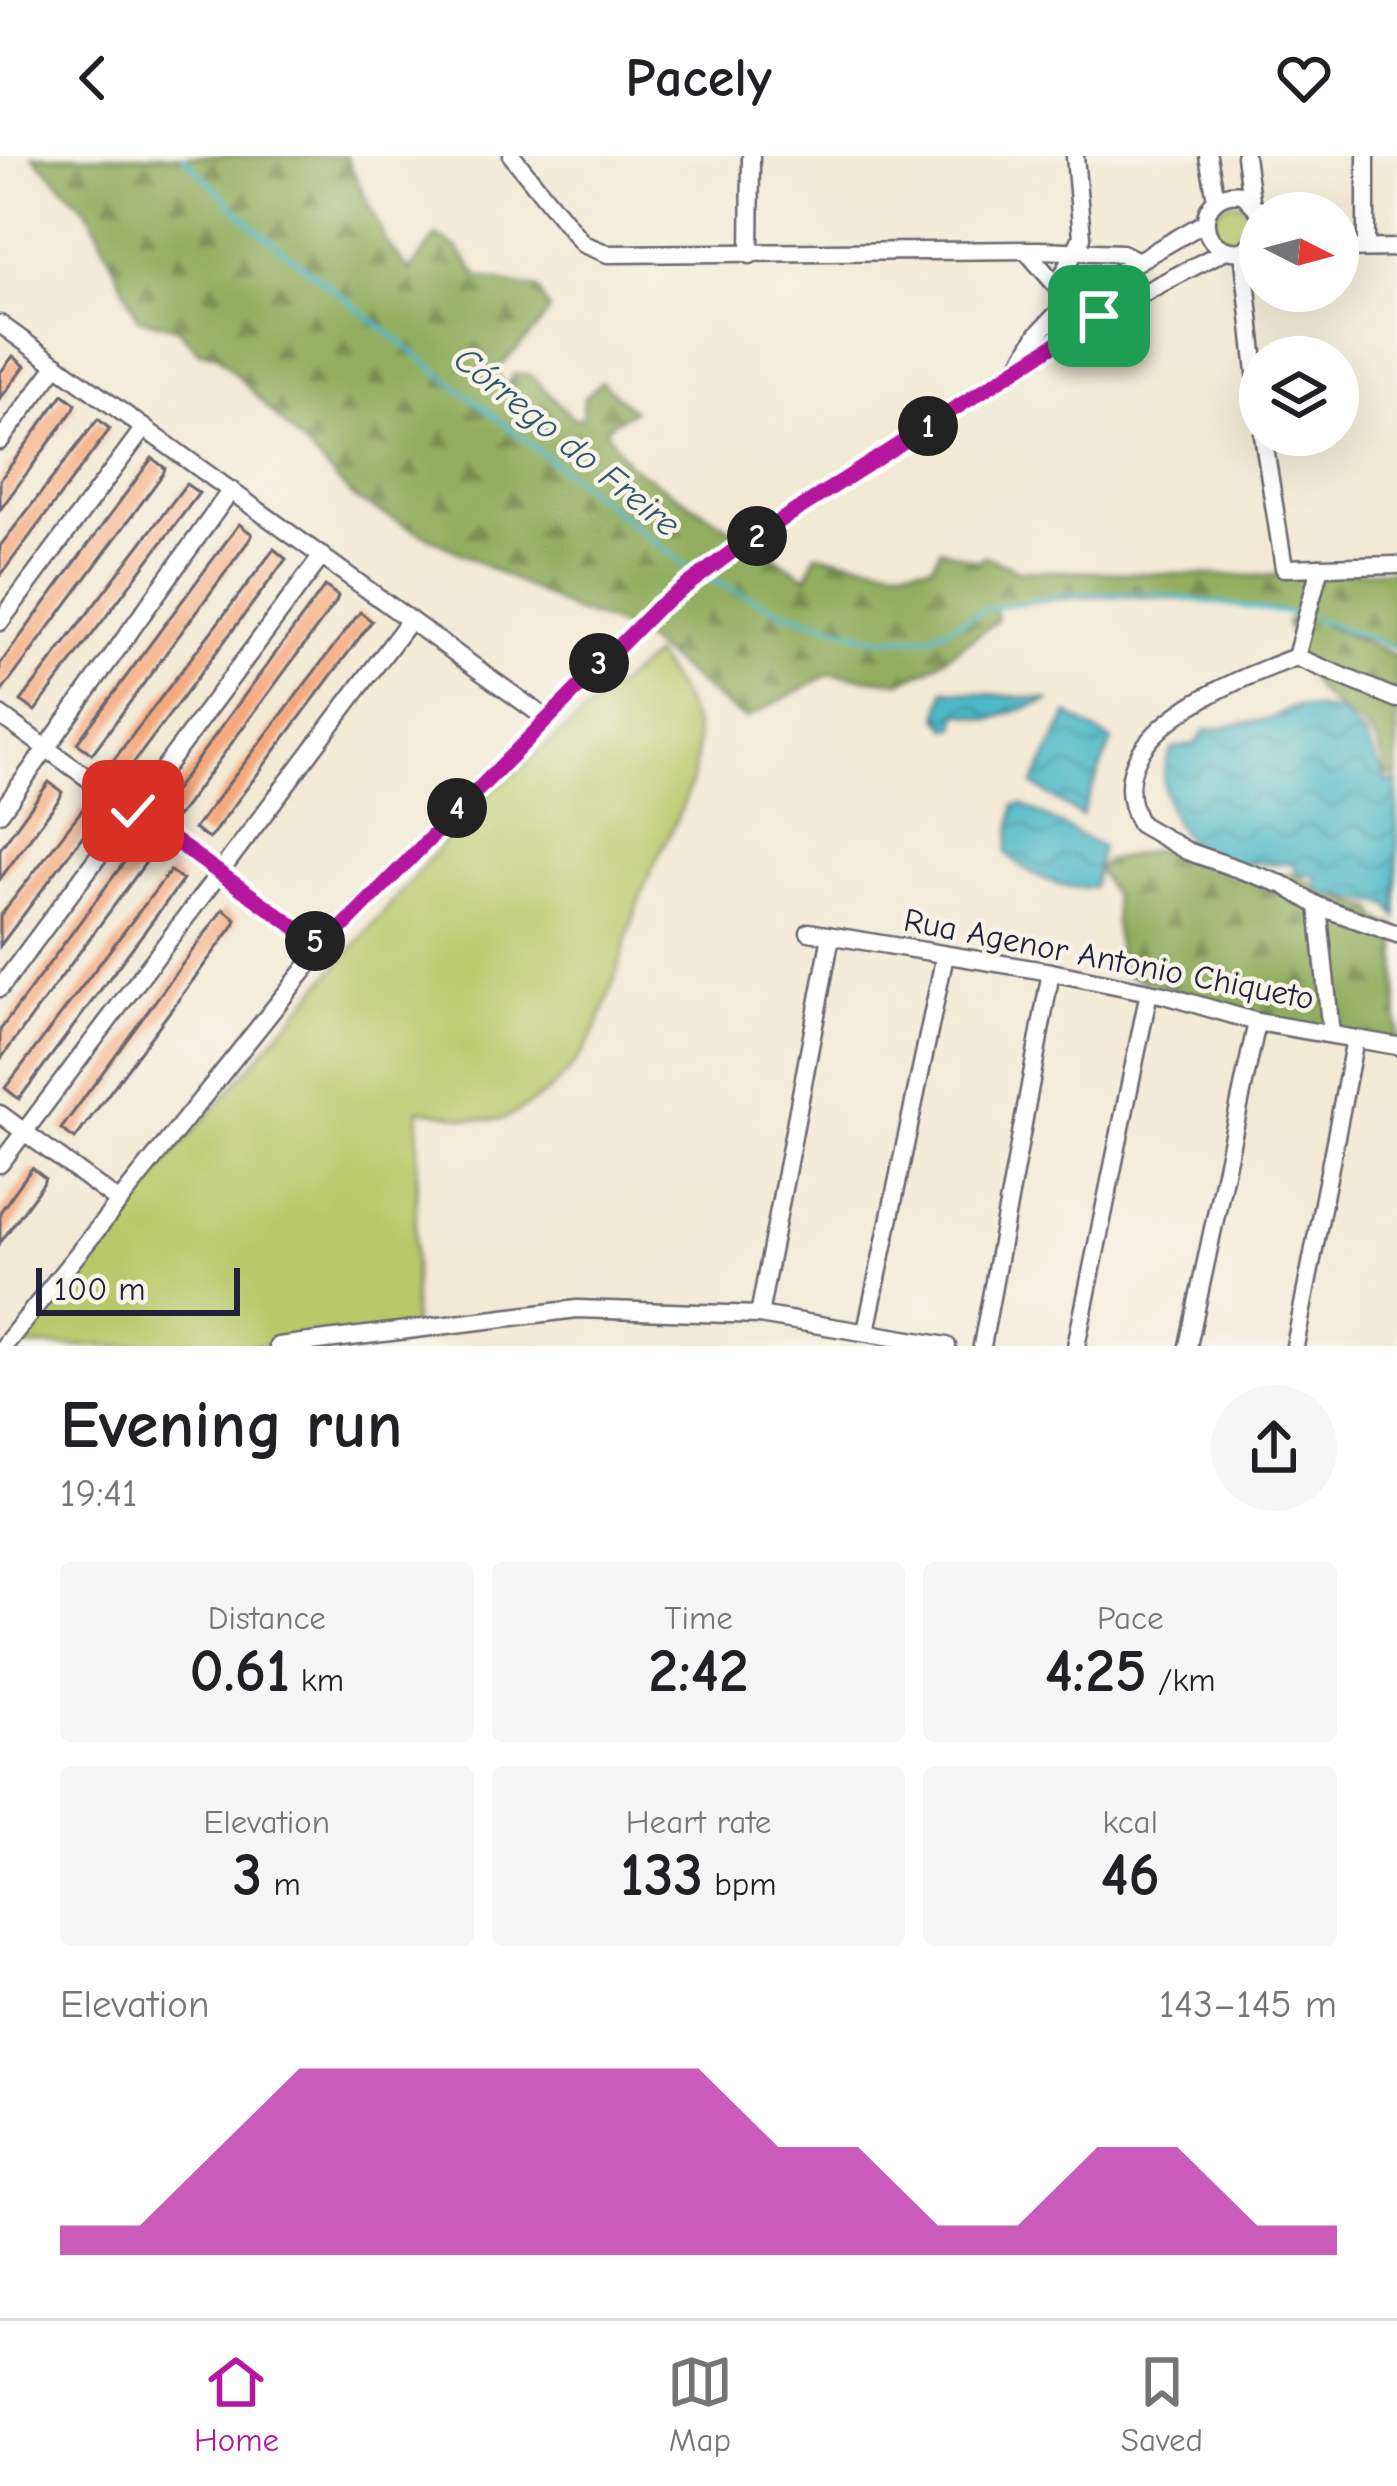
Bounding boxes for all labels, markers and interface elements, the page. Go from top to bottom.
icon: back [60,45,126,111]
icon: heart [1271,45,1337,111]
text: Pacely [625,47,772,110]
north arrow [1239,192,1359,312]
map controls [1239,192,1359,456]
pin [1048,265,1150,367]
icon: arrive [1066,283,1132,349]
button: layers [1239,336,1359,456]
water label: Córrego do Freire [446,338,688,546]
pin: 1 [898,396,958,456]
text: 1 [922,407,934,445]
pin: 2 [727,506,787,566]
text: 2 [749,517,765,555]
pin: 3 [569,633,629,693]
text: 3 [591,644,607,682]
pin [82,760,184,862]
icon: check [100,778,166,844]
pin: 4 [427,778,487,838]
text: 4 [449,789,465,827]
street label: Rua Agenor Antonio Chiqueto [901,901,1317,1017]
pin: 5 [285,911,345,971]
text: 5 [306,922,324,960]
scale bar [36,1262,240,1315]
text: 100 m [54,1270,146,1308]
button: share [1211,1385,1337,1511]
text: Evening run [60,1388,402,1464]
text: 19:41 [60,1471,138,1516]
text: Distance [208,1599,326,1637]
text: Time [664,1599,733,1637]
text: Pace [1097,1599,1163,1637]
text: 0.61 [190,1637,290,1706]
text: 2:42 [648,1637,749,1706]
text: 4:25 [1045,1637,1147,1706]
text: km [290,1661,344,1699]
text: /km [1147,1661,1216,1699]
text: Elevation [204,1803,330,1841]
text: Heart rate [626,1803,771,1841]
text: kcal [1102,1803,1158,1841]
text: 3 [233,1841,262,1910]
text: 133 [620,1841,703,1910]
text: 46 [1100,1841,1160,1910]
text: m [262,1865,301,1903]
text: bpm [703,1865,777,1903]
text: Elevation [60,1982,209,2027]
text: 143–145 m [1159,1982,1337,2027]
tab: Home [194,2349,279,2459]
tab: Map [667,2349,733,2459]
tab: Saved [1121,2349,1203,2459]

